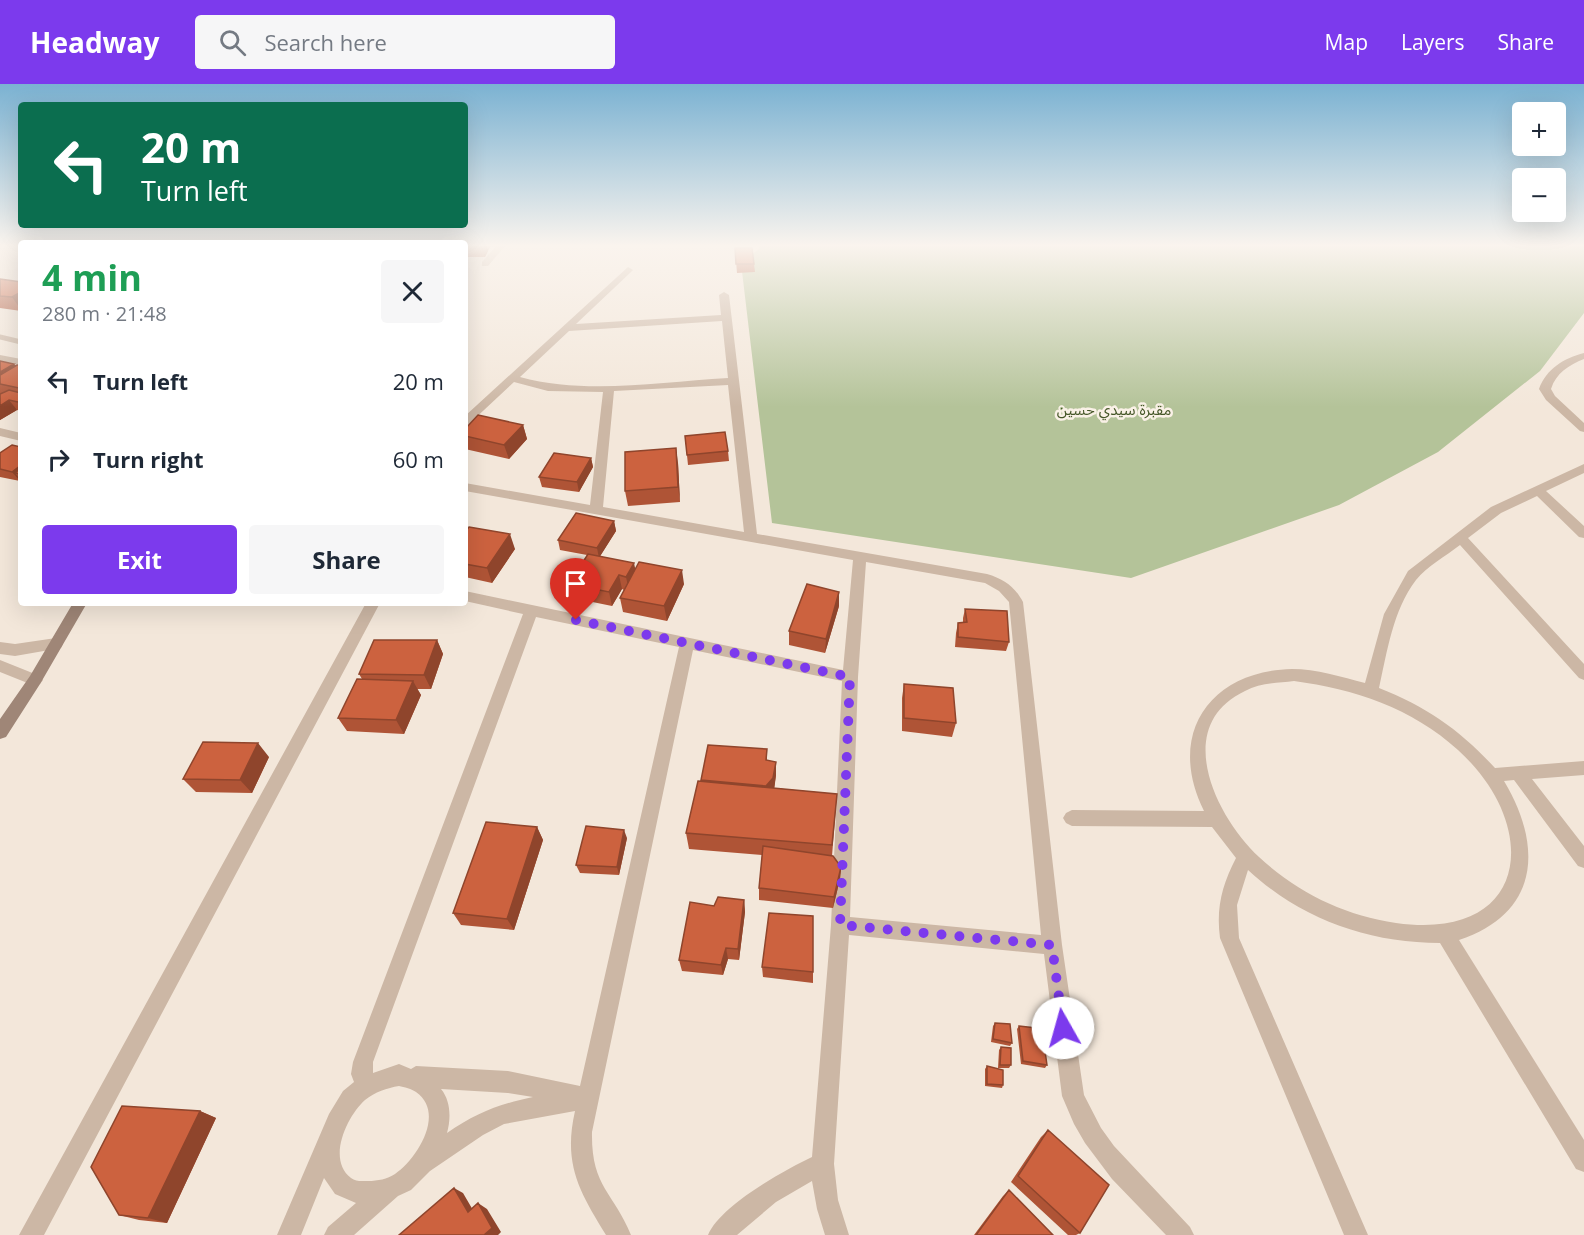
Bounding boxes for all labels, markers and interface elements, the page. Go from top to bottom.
search box [195,15,615,69]
text: Headway [30,23,159,61]
icon: search [216,26,249,59]
text: Search here [264,27,387,57]
text: Map [1325,28,1368,56]
text: Layers [1401,28,1465,56]
text: Share [1498,28,1554,56]
map controls [1512,102,1566,222]
button: + [1512,102,1566,156]
text: 20 m [141,118,241,175]
icon: left [42,126,120,204]
button: − [1512,168,1566,222]
text: Turn left [141,172,248,209]
text: 4 min [42,253,142,302]
button: close [381,260,444,323]
text: 280 m · 21:48 [42,300,167,327]
icon: left [42,365,75,398]
text: Turn left [93,366,188,396]
text: 20 m [393,366,444,396]
park label: مقبرة سيدي حسين [1057,399,1171,421]
icon: right [42,443,75,476]
text: Turn right [93,444,204,474]
text: 60 m [393,444,444,474]
button: Exit [42,525,237,594]
button: Share [249,525,444,594]
pin [550,558,601,620]
icon: arrive [559,567,592,600]
position arrow [1031,996,1095,1060]

